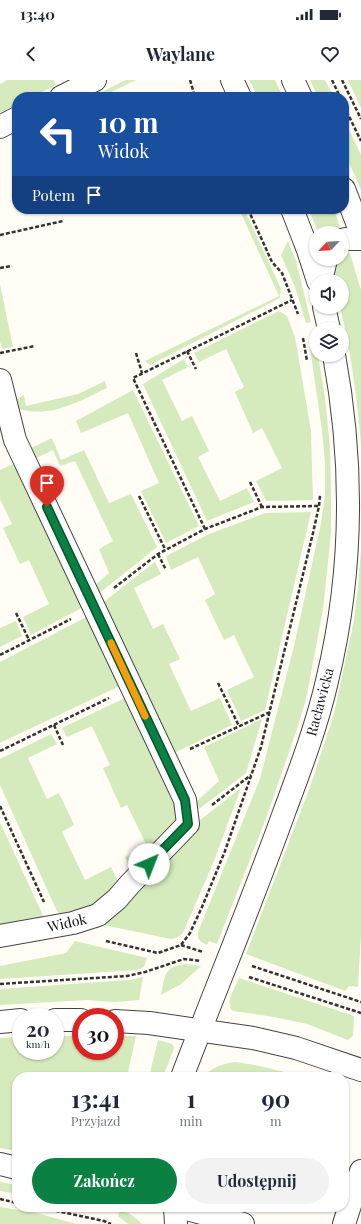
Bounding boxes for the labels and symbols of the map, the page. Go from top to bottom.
north arrow [309,226,349,266]
pin [30,466,64,507]
street label: Racławicka [301,666,338,738]
position arrow [128,843,170,885]
street label: Widok [44,909,89,936]
speed limit sign: 30 [72,1008,124,1060]

